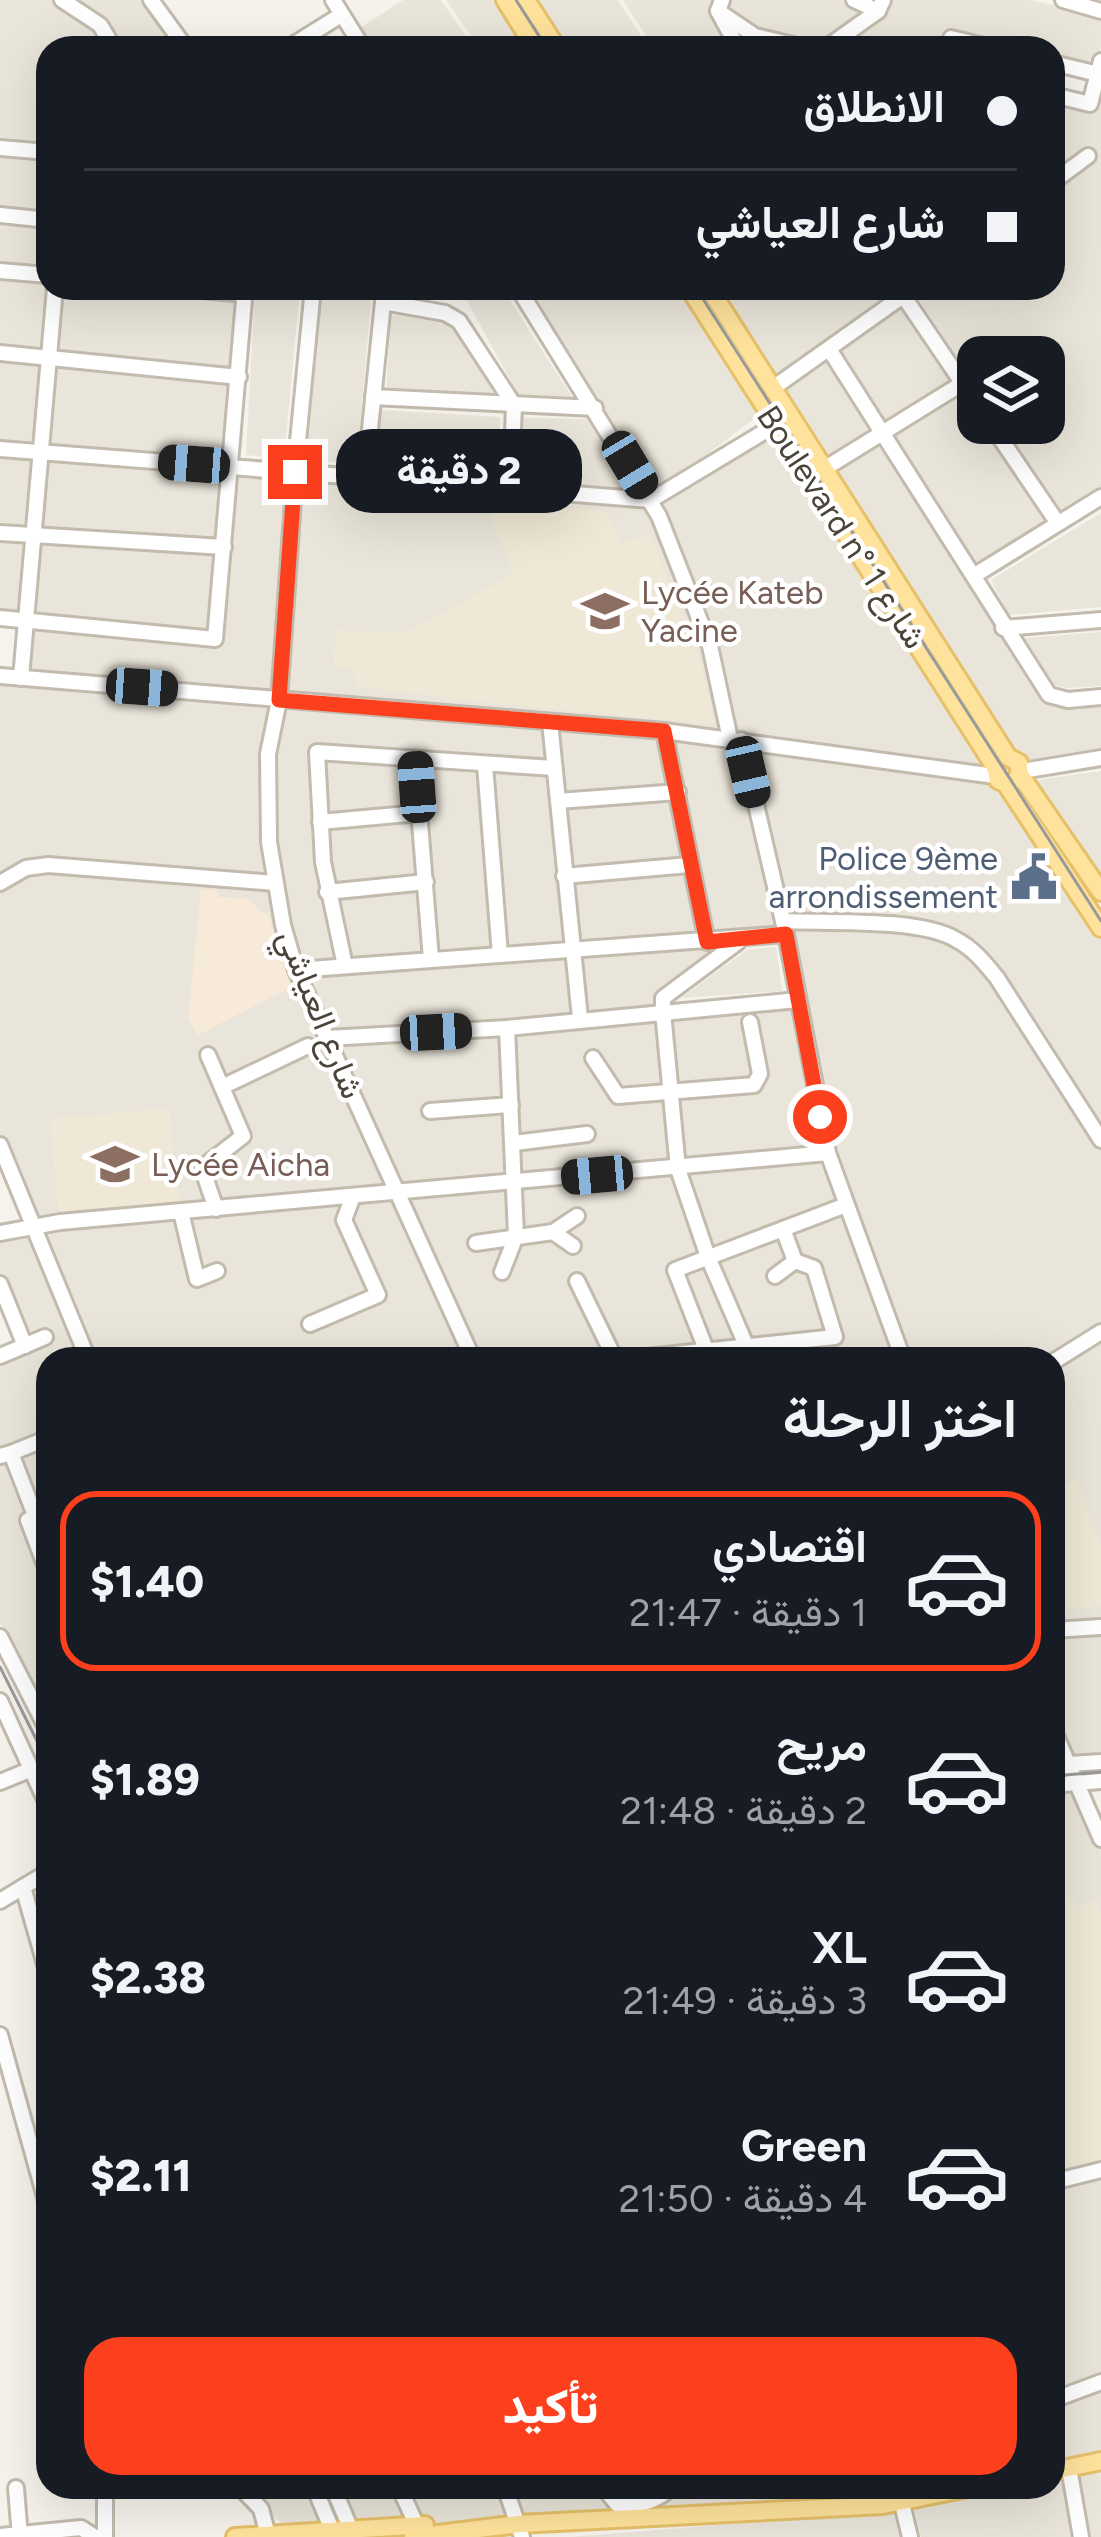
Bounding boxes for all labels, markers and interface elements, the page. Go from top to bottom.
text: الانطلاق [804,79,945,133]
text: شارع العياشي [696,195,945,249]
map controls [957,336,1065,444]
button: layers [957,336,1065,444]
street label: Boulevard n° شارع 1 [746,398,935,657]
car [596,425,664,505]
callout: 2 دقيقة [337,430,583,514]
car [157,444,231,484]
route end [268,445,322,499]
text: 2 دقيقة [397,447,521,494]
place label: Lycée Kateb Yacine [641,573,823,650]
school or university icon: Lycée Kateb Yacine [580,586,630,636]
car [105,667,179,707]
car [722,733,774,811]
car [397,750,437,824]
place label: Police 9ème arrondissement [769,839,998,916]
public building icon: Police 9ème arrondissement [1009,852,1059,902]
street label: شارع العياشي [263,924,373,1107]
car [399,1012,473,1052]
route start [793,1090,847,1144]
school or university icon: Lycée Aicha [90,1139,140,1189]
place label: Lycée Aicha [151,1145,330,1184]
car [560,1154,634,1196]
text: اختر الرحلة [783,1386,1017,1451]
text: اقتصادي [712,1519,867,1573]
icon: car [903,1527,1011,1635]
text: $1.40 [90,1554,204,1608]
text: 1 دقيقة · 21:47 [629,1589,867,1636]
text: مريح [776,1717,867,1771]
icon: car [903,1725,1011,1833]
text: $1.89 [90,1752,200,1806]
text: 2 دقيقة · 21:48 [620,1787,867,1834]
text: XL [812,1920,867,1974]
icon: car [903,1923,1011,2031]
text: $2.38 [90,1950,206,2004]
text: 3 دقيقة · 21:49 [623,1977,867,2024]
text: Green [741,2118,867,2172]
icon: car [903,2121,1011,2229]
text: $2.11 [90,2148,192,2202]
text: 4 دقيقة · 21:50 [618,2175,867,2222]
button: تأكيد [84,2337,1017,2475]

